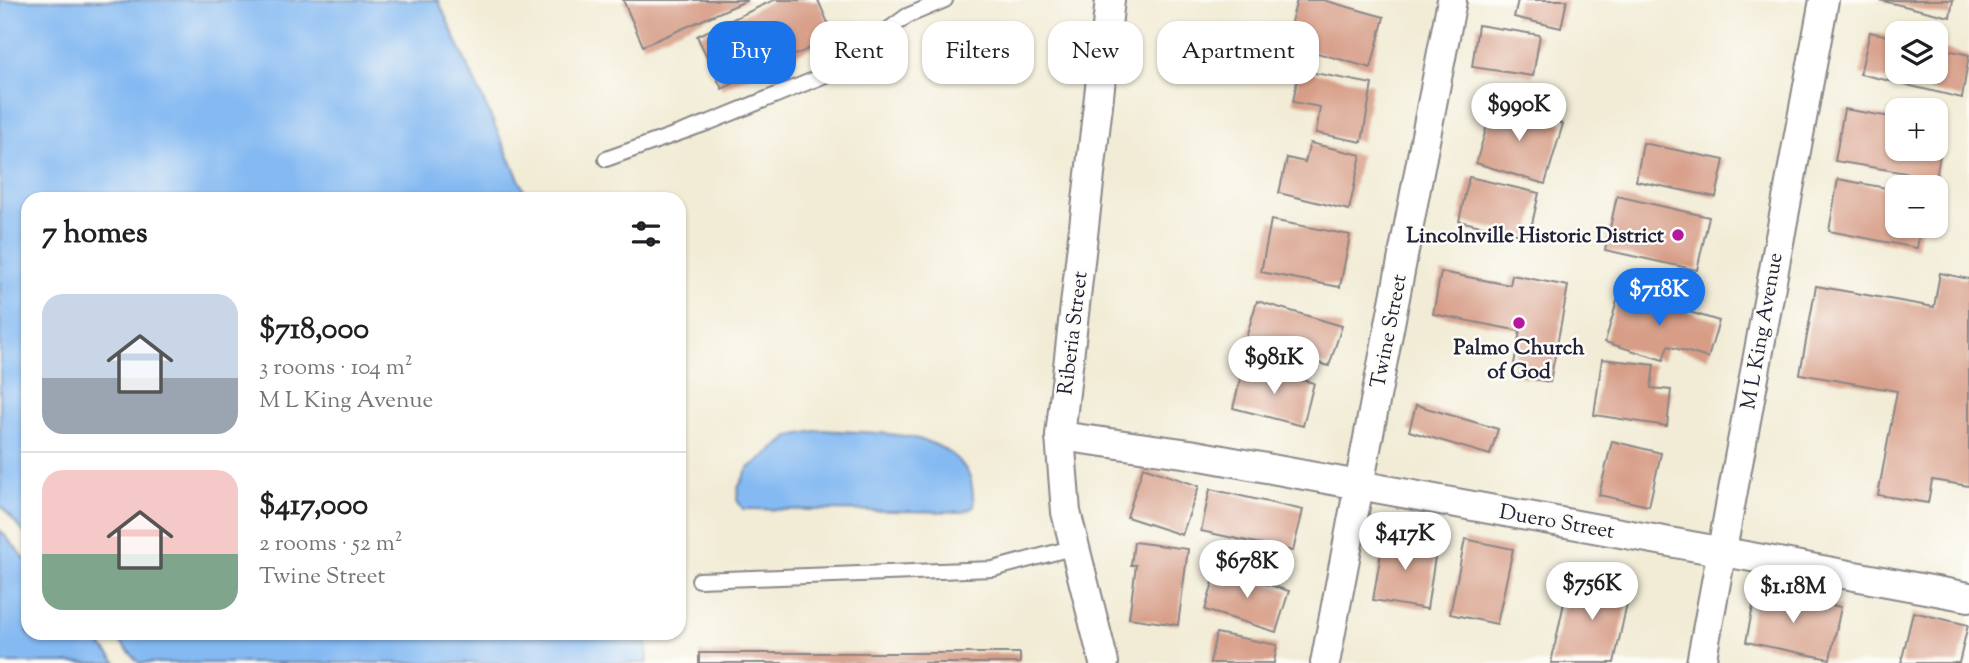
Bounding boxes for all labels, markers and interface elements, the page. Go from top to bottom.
chip: Buy [707,21,796,84]
chip: Rent [810,21,908,84]
chip: Filters [922,21,1034,84]
chip: New [1048,21,1143,84]
chip: Apartment [1157,21,1319,84]
map controls [1885,21,1948,238]
button: layers [1885,21,1948,84]
pin: $990K [1470,83,1568,143]
text: $990K [1487,89,1551,122]
button: + [1885,98,1948,161]
button: − [1885,175,1948,238]
text: 7 homes [42,213,147,256]
icon: filters [627,215,665,253]
place label: Lincolnville Historic District [1406,222,1665,252]
marker: Lincolnville Historic District [1670,227,1686,243]
street label: M L King Avenue [1734,250,1792,412]
pin: $718K [1610,268,1708,328]
street label: Riberia Street [1052,270,1096,397]
street label: Twine Street [1364,272,1416,391]
text: $718K [1629,274,1689,307]
text: $718,000 [259,309,369,352]
marker: Palmo Church of God [1511,315,1527,331]
icon: home [98,322,182,406]
place label: Palmo Church of God [1454,334,1585,388]
pin: $981K [1225,336,1323,396]
text: $981K [1244,342,1304,375]
text: 3 rooms · 104 m² [259,352,413,385]
text: M L King Avenue [259,385,433,418]
text: $417,000 [259,485,368,528]
icon: home [98,498,182,582]
street label: Duero Street [1497,498,1617,548]
pin: $417K [1356,512,1454,572]
text: $417K [1375,518,1435,551]
text: 2 rooms · 52 m² [259,528,402,561]
pin: $678K [1198,540,1296,600]
text: $678K [1215,546,1279,579]
text: Twine Street [259,561,385,594]
pin: $756K [1543,562,1641,622]
pin: $1.18M [1736,566,1850,625]
text: $756K [1562,568,1622,601]
text: $1.18M [1760,571,1826,604]

